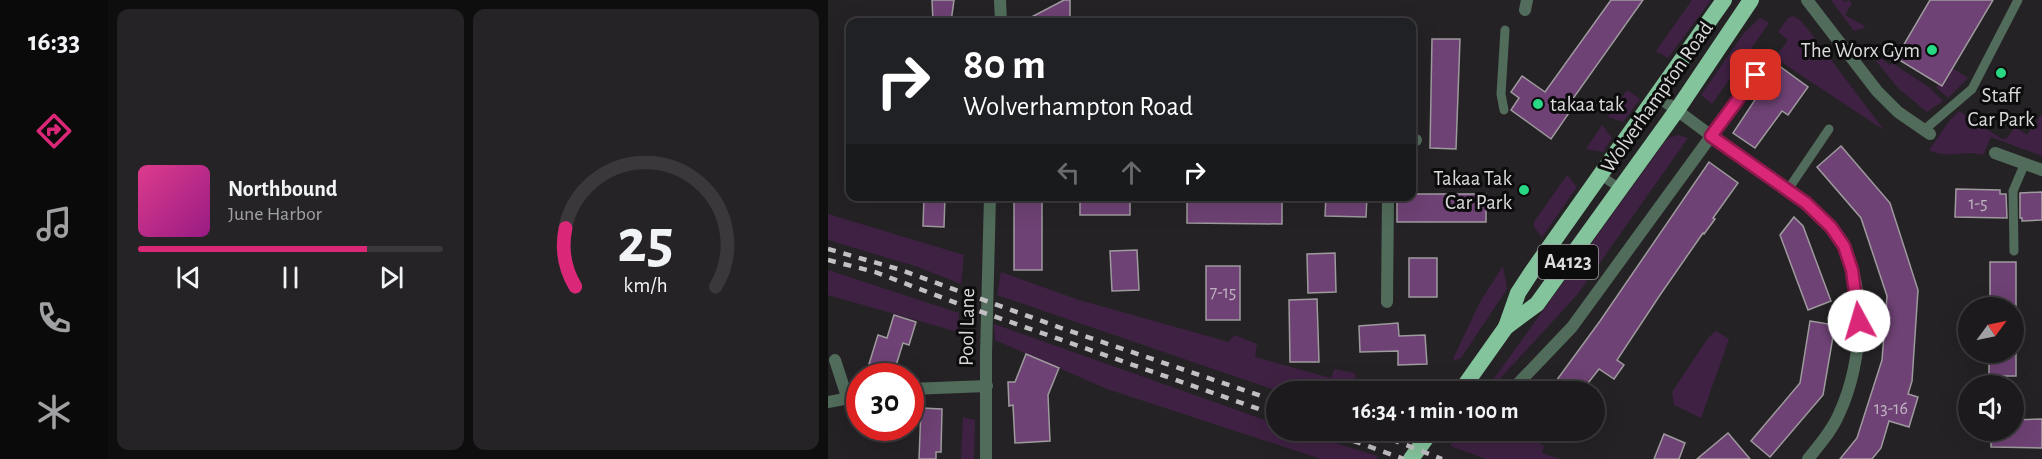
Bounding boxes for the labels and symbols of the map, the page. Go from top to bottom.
street label: Wolverhampton Road [1597,18,1717,176]
place label: The Worx Gym [1801,40,1920,61]
marker: The Worx Gym [1925,43,1939,57]
pin [1730,49,1781,100]
marker: Staff Car Park [1994,66,2008,80]
place label: Staff Car Park [1968,85,2035,130]
place label: takaa tak [1550,94,1625,115]
marker: takaa tak [1531,97,1545,111]
place label: Takaa Tak Car Park [1433,168,1512,213]
marker: Takaa Tak Car Park [1517,183,1531,197]
house number: 1-5 [1968,195,1988,213]
road number: A4123 [1538,245,1598,279]
house number: 7-15 [1210,284,1236,302]
street label: Pool Lane [956,288,978,366]
position arrow [1827,289,1891,353]
north arrow [1958,297,2024,363]
speed limit sign: 30 [846,363,924,441]
house number: 13-16 [1874,400,1908,418]

